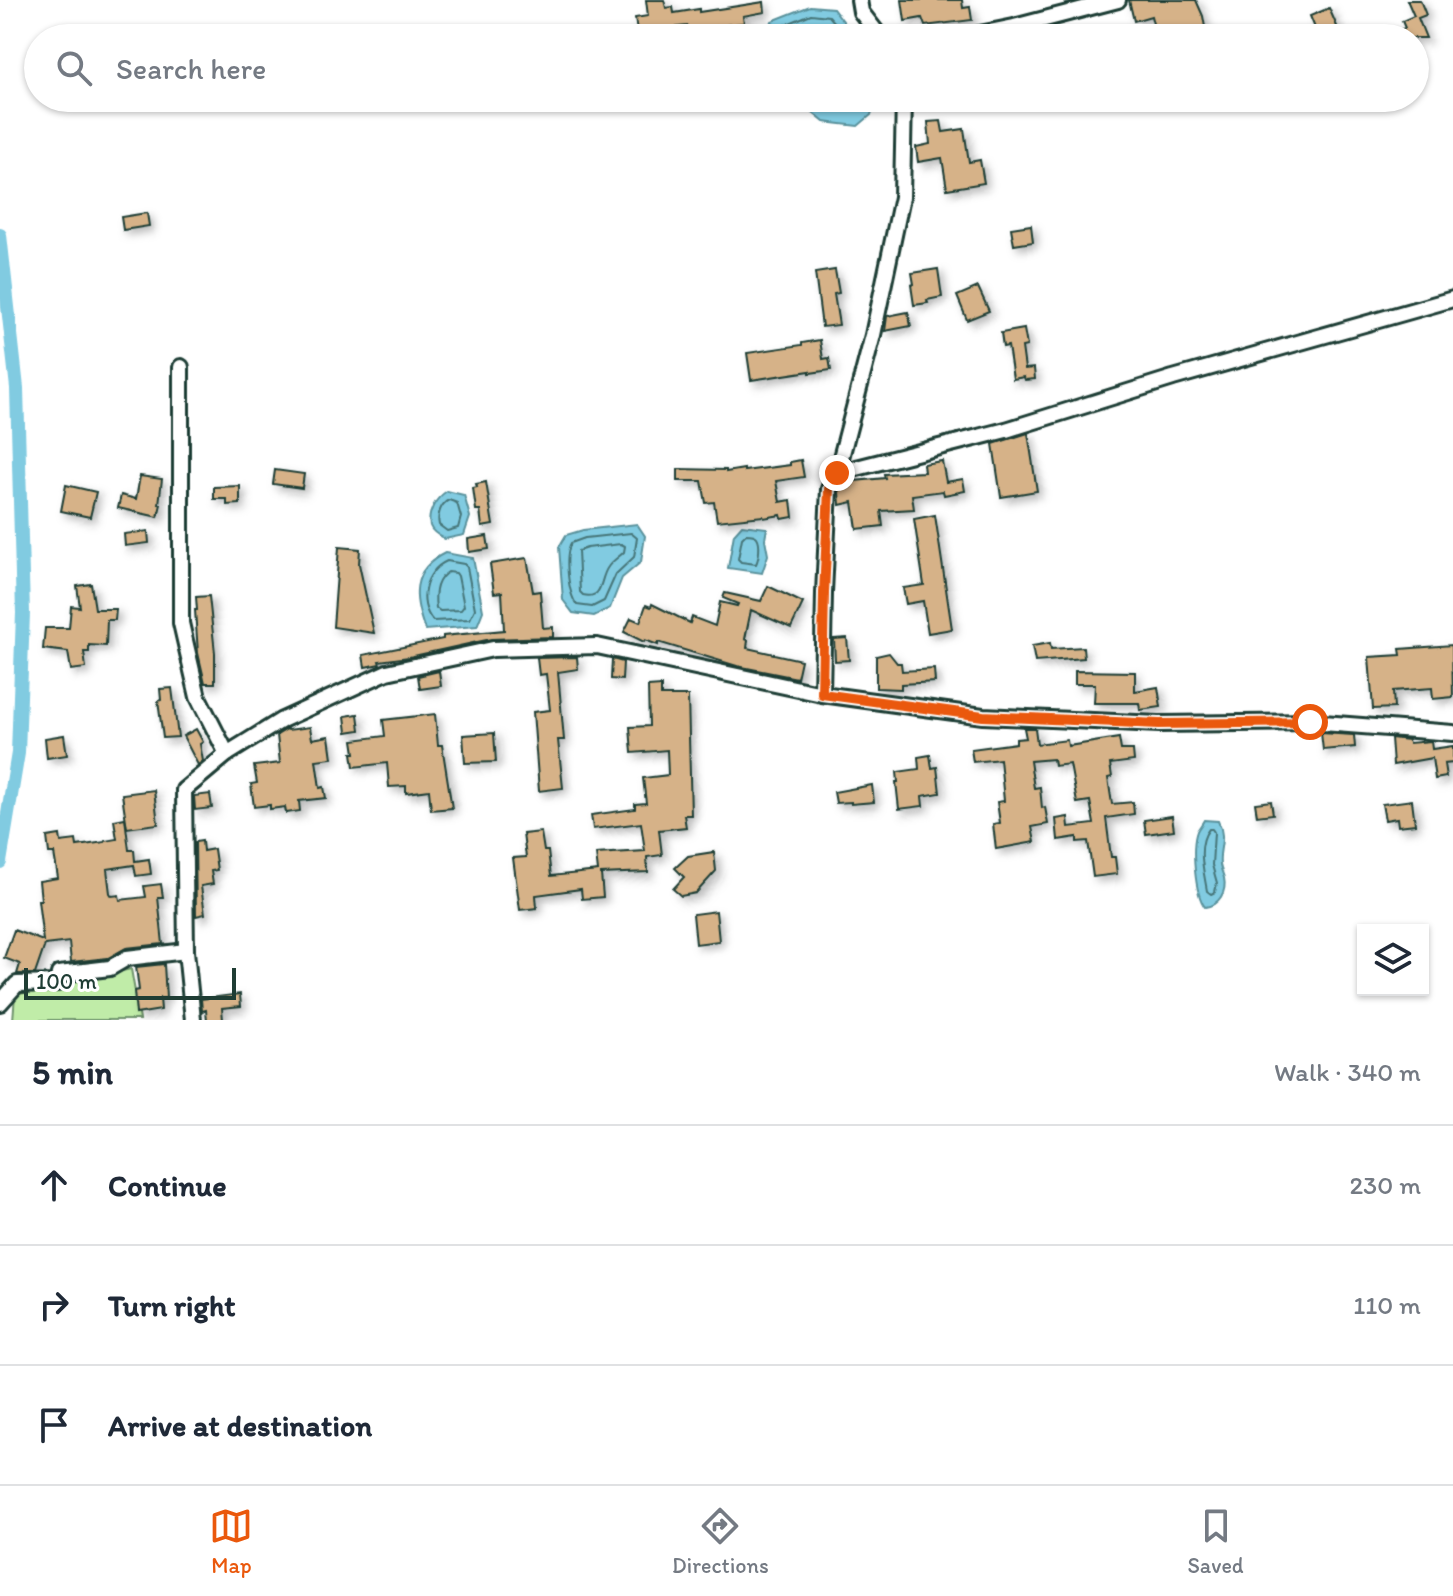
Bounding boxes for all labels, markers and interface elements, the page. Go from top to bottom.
search box [24,24,1429,112]
icon: search [52,46,96,90]
text: Search here [116,50,266,87]
route end [819,455,855,491]
route start [1292,704,1328,740]
map controls [1357,924,1429,996]
button: layers [1357,924,1429,996]
scale bar [24,964,236,1000]
text: 100 m [36,968,97,995]
text: 5 min [32,1052,113,1093]
text: Walk · 340 m [1274,1056,1421,1088]
icon: ahead [32,1163,76,1207]
text: Continue [108,1167,227,1204]
text: 230 m [1349,1169,1421,1201]
icon: right [32,1283,76,1327]
text: Turn right [108,1287,236,1324]
text: 110 m [1353,1289,1421,1321]
icon: arrive [32,1403,76,1447]
text: Arrive at destination [108,1407,372,1444]
tab: Map [209,1504,253,1579]
tab: Directions [672,1504,769,1579]
tab: Saved [1187,1504,1244,1579]

